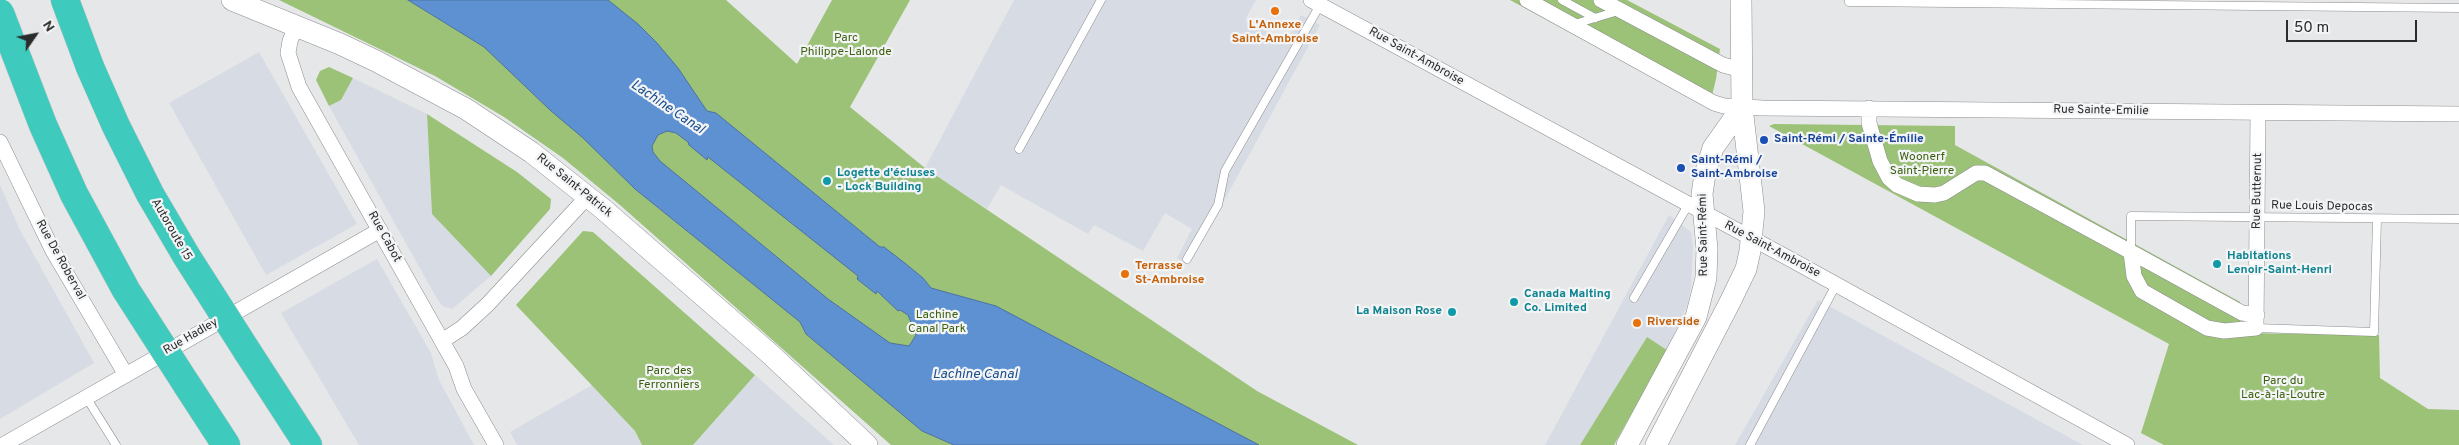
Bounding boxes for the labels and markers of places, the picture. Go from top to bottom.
marker: L'Annexe Saint-Ambroise [1269,5,1281,17]
place label: L'Annexe Saint-Ambroise [1232,19,1318,47]
place label: Saint-Rémi / Sainte-Émilie [1774,133,1924,147]
marker: Saint-Rémi / Sainte-Émilie [1758,134,1770,146]
place label: Saint-Rémi / Saint-Ambroise [1691,154,1778,182]
marker: Saint-Rémi / Saint-Ambroise [1675,162,1687,174]
place label: Logette d'écluses - Lock Building [837,167,935,195]
marker: Logette d'écluses - Lock Building [821,175,833,187]
place label: Habitations Lenoir-Saint-Henri [2227,250,2332,278]
marker: Habitations Lenoir-Saint-Henri [2211,258,2223,270]
place label: Terrasse St-Ambroise [1135,260,1204,288]
marker: Terrasse St-Ambroise [1119,268,1131,280]
place label: Canada Malting Co. Limited [1524,288,1611,316]
marker: Canada Malting Co. Limited [1508,296,1520,308]
place label: La Maison Rose [1356,305,1442,319]
marker: La Maison Rose [1446,306,1458,318]
place label: Riverside [1647,316,1700,330]
marker: Riverside [1631,317,1643,329]

